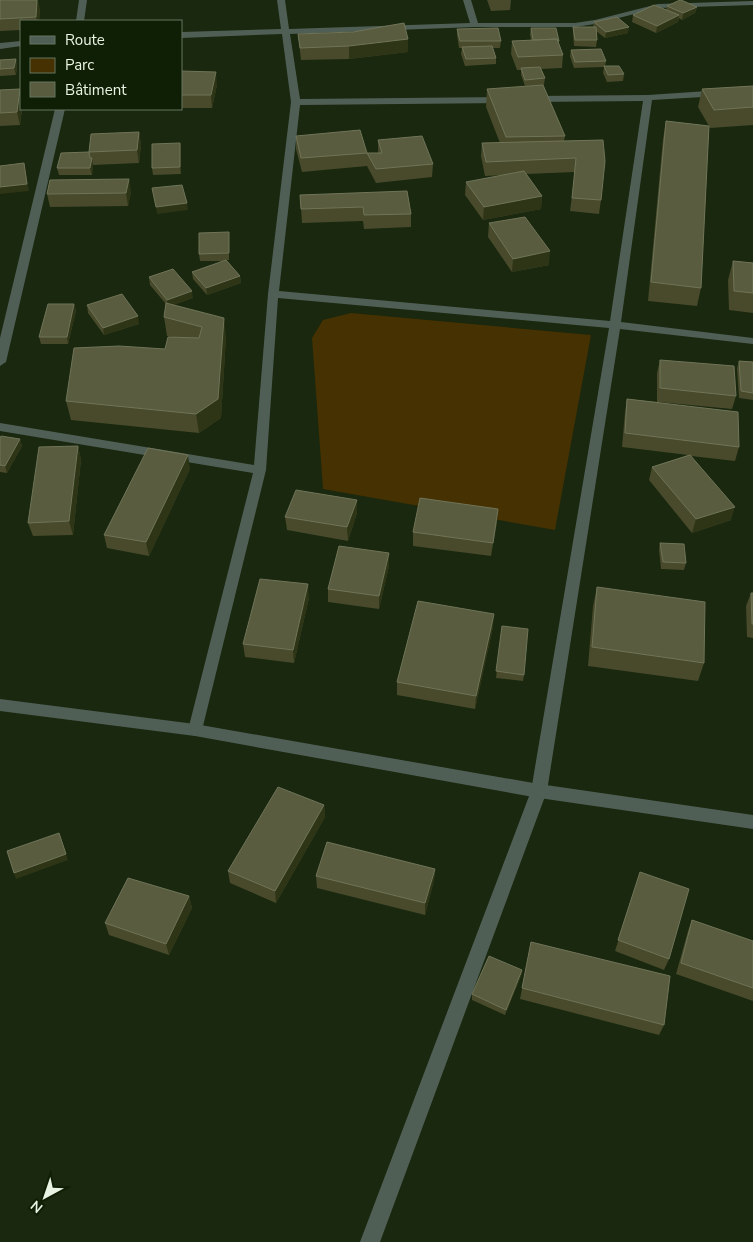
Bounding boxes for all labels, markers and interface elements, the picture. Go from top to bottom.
legend [20,20,182,110]
text: Route [65,30,105,50]
text: Parc [65,55,94,75]
text: Bâtiment [65,80,127,100]
north arrow [20,1172,70,1222]
text: N [27,1196,47,1217]

